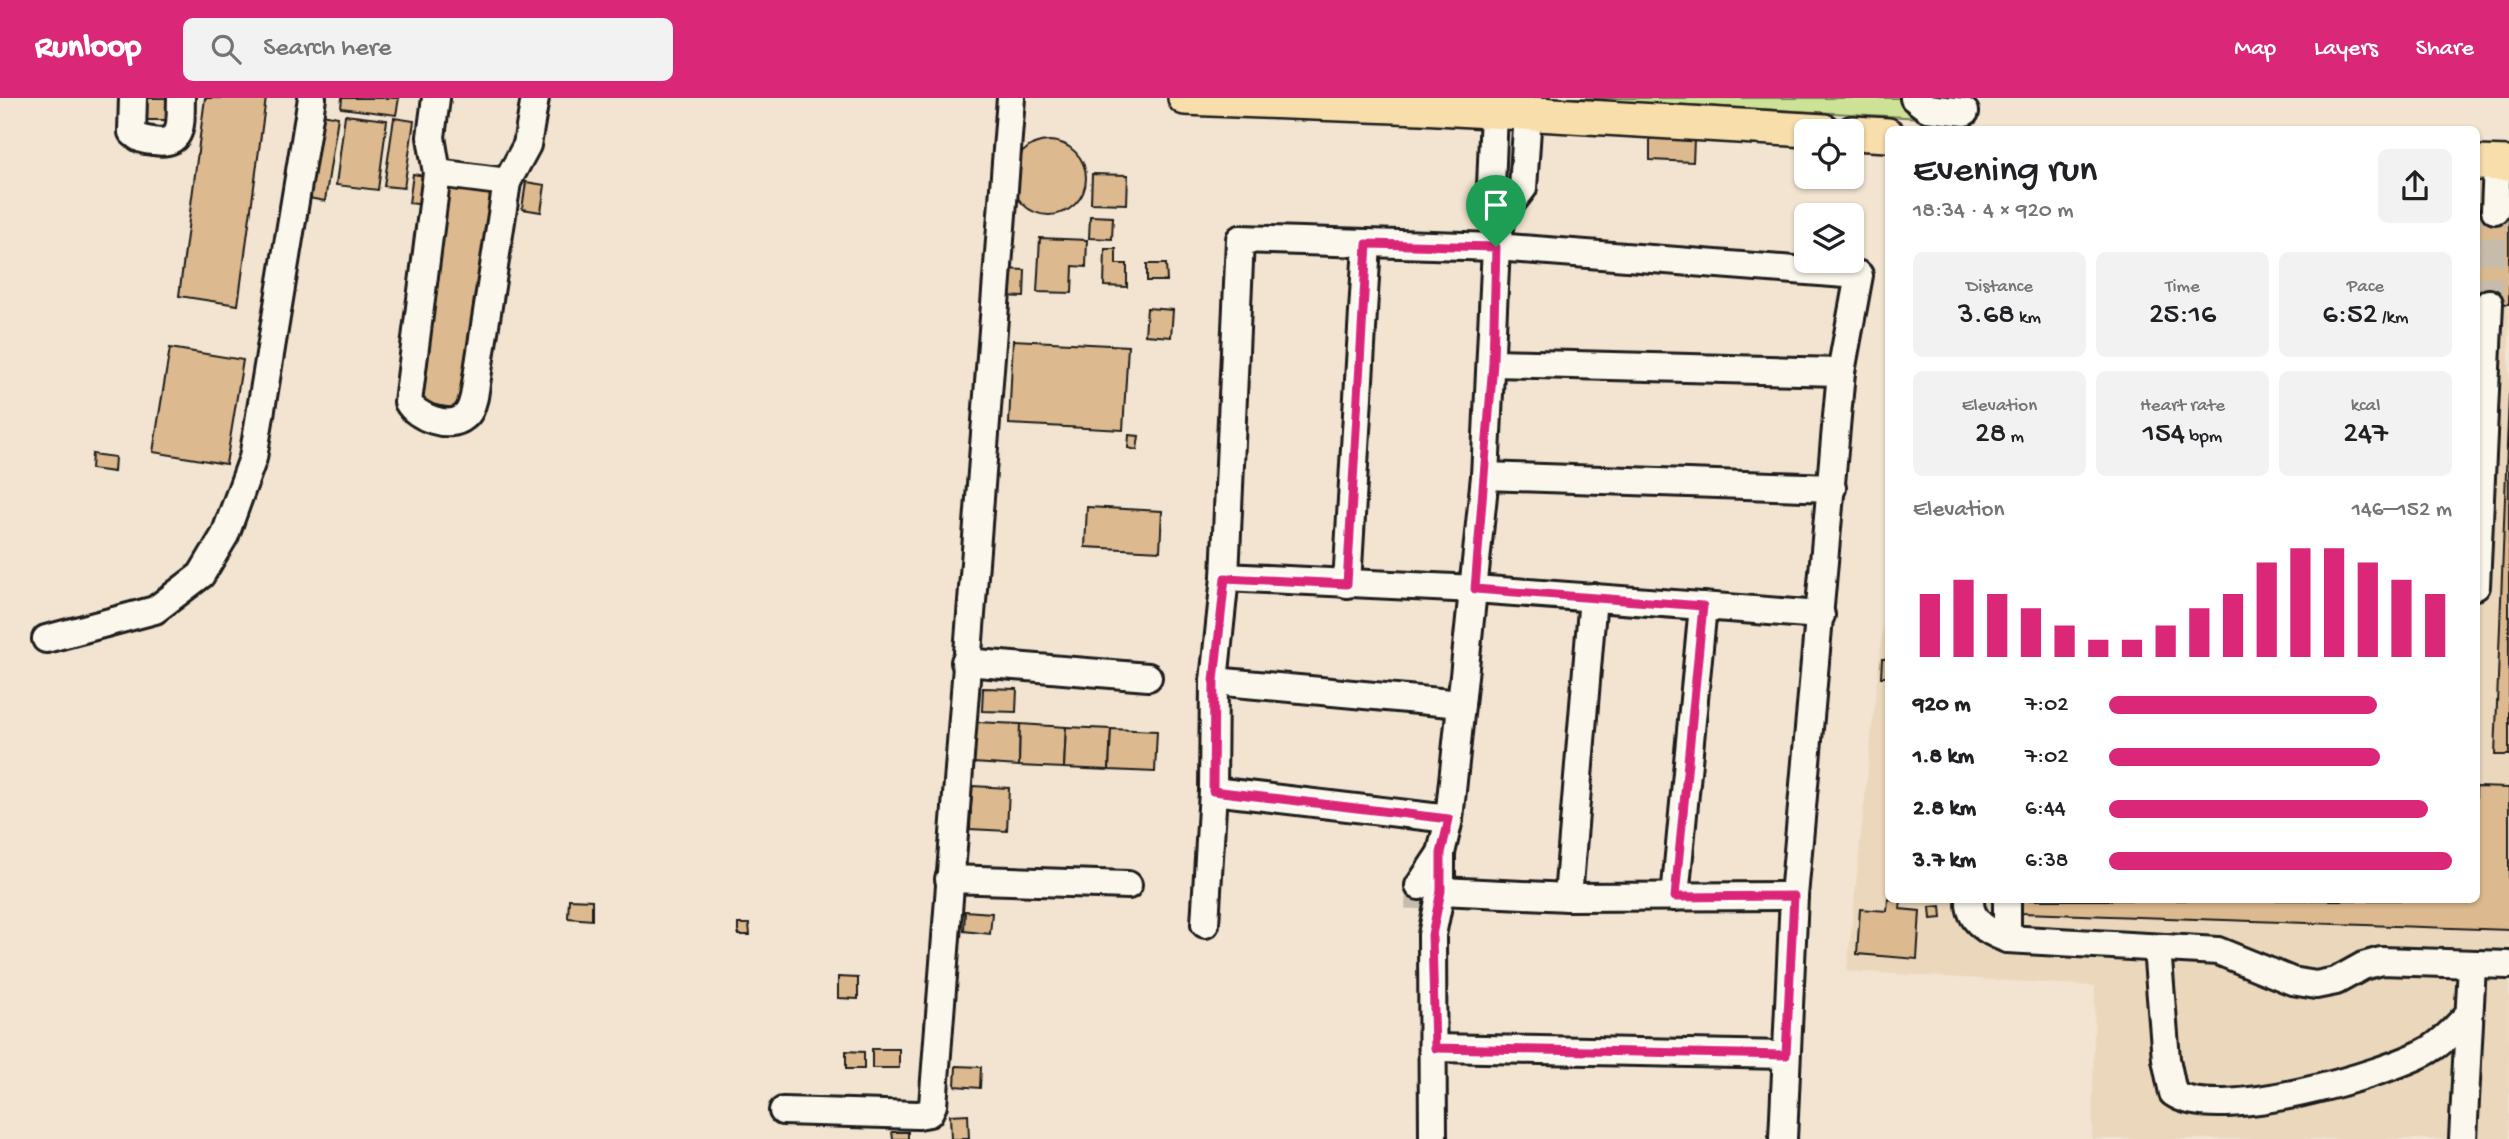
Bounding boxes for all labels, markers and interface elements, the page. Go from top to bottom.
search box [183,18,673,81]
text: Runloop [35,30,141,68]
icon: search [207,30,245,68]
text: Search here [263,34,391,65]
text: Map [2234,35,2276,64]
text: Layers [2314,35,2378,64]
text: Share [2416,35,2474,64]
map controls [1794,119,1864,273]
button: locate [1794,119,1864,189]
button: share [2378,149,2452,223]
text: Evening run [1913,150,2097,194]
pin [1466,175,1526,247]
icon: arrive [1477,186,1515,224]
text: 18:34 · 4 × 920 m [1913,198,2074,225]
button: layers [1794,203,1864,273]
text: Distance [1966,276,2033,299]
text: Time [2165,276,2200,299]
text: Pace [2347,276,2384,299]
text: 3.68 [1958,299,2015,334]
text: 25:16 [2149,299,2216,334]
text: 6:52 [2322,299,2378,334]
text: km [2015,307,2041,330]
text: /km [2378,307,2409,330]
text: Elevation [1962,395,2037,418]
text: Heart rate [2140,395,2225,418]
text: kcal [2351,395,2380,418]
text: 28 [1975,418,2006,453]
text: 154 [2143,418,2185,453]
text: 247 [2343,418,2388,453]
text: m [2006,426,2024,449]
text: bpm [2185,426,2222,449]
text: Elevation [1913,497,2004,524]
text: 146–152 m [2352,497,2452,524]
text: 920 m [1913,692,1971,719]
text: 7:02 [2025,692,2069,719]
text: 1.8 km [1913,744,1974,771]
text: 7:02 [2025,744,2069,771]
text: 2.8 km [1913,796,1976,823]
text: 6:44 [2025,796,2066,823]
text: 3.7 km [1913,848,1976,875]
text: 6:38 [2025,848,2068,875]

